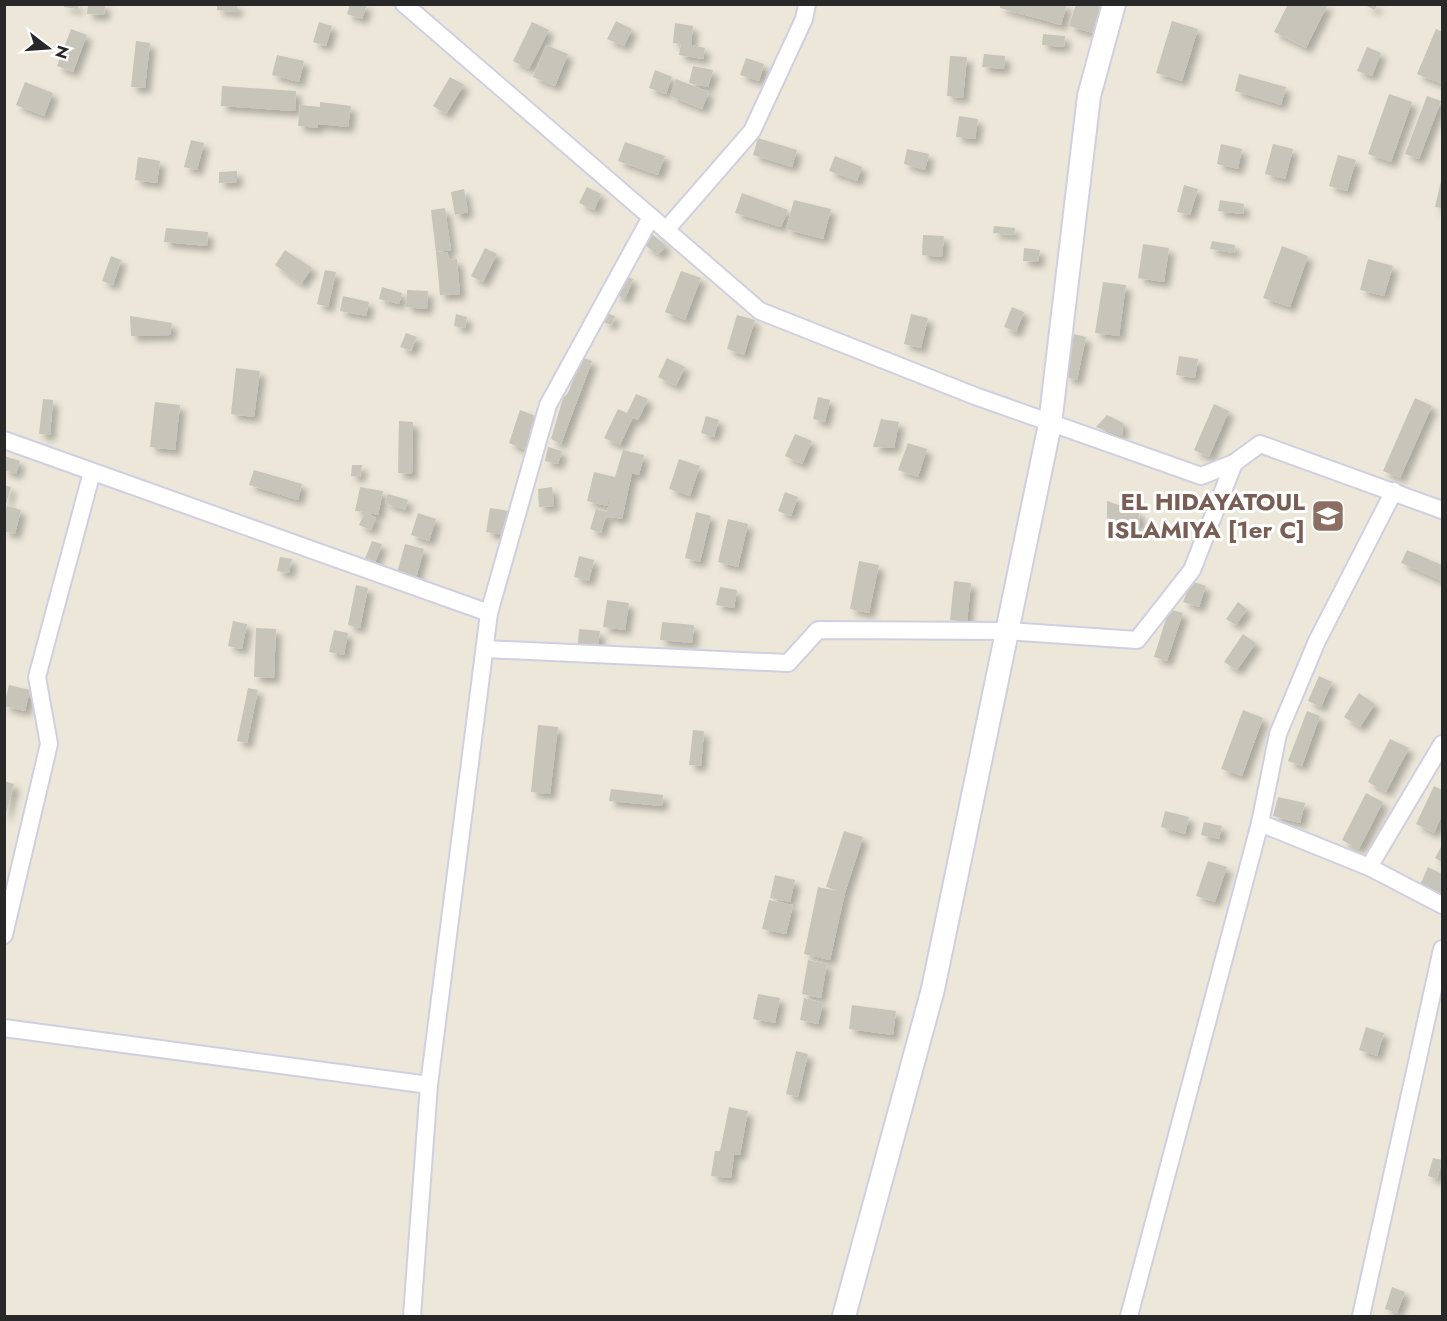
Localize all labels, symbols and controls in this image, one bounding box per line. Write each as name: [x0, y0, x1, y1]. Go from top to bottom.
north arrow: [18, 18, 78, 78]
text: N: [49, 43, 75, 62]
place label: EL HIDAYATOUL ISLAMIYA [1er C]: [1107, 484, 1305, 547]
school or university icon: EL HIDAYATOUL ISLAMIYA [1er C]: [1310, 498, 1346, 534]

